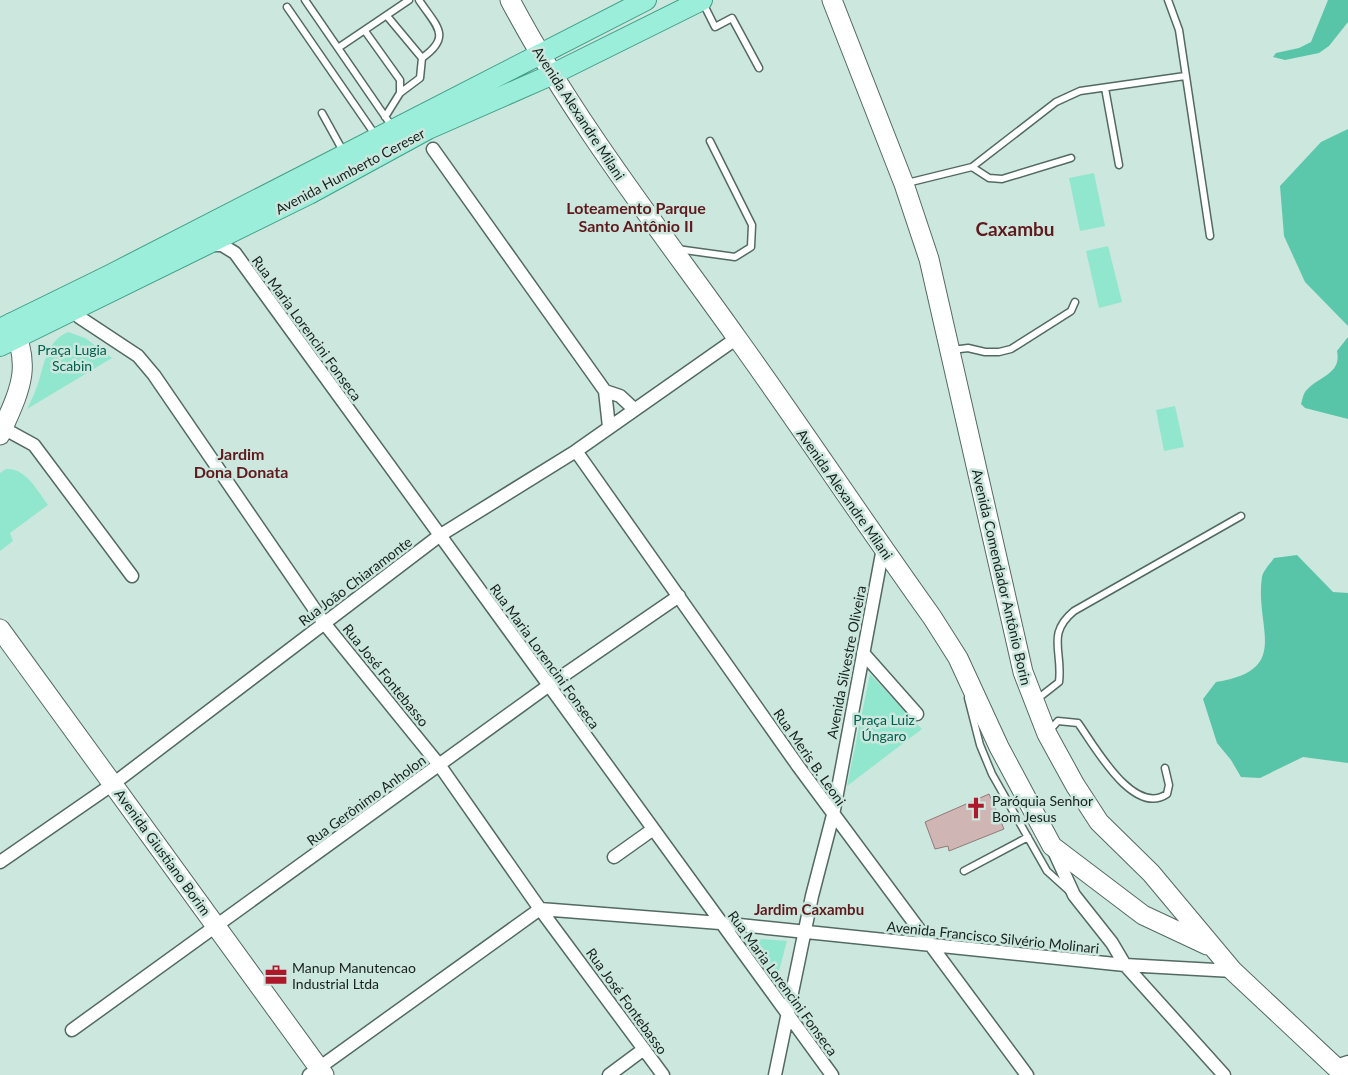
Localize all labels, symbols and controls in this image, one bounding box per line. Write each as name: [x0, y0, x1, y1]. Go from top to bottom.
street label: Avenida Alexandre Milani: [530, 43, 628, 183]
street label: Avenida Humberto Cereser: [272, 124, 428, 218]
district label: Loteamento Parque Santo Antônio II: [566, 198, 706, 235]
district label: Caxambu: [975, 217, 1055, 240]
street label: Rua Maria Lorencini Fonseca: [249, 252, 365, 404]
park label: Praça Lugia Scabin: [37, 341, 107, 374]
street label: Avenida Alexandre Milani: [793, 425, 897, 563]
district label: Jardim Dona Donata: [194, 444, 288, 481]
street label: Avenida Comendador Antônio Borin: [969, 467, 1035, 687]
street label: Rua João Chiaramonte: [295, 533, 415, 629]
street label: Rua Maria Lorencini Fonseca: [487, 580, 603, 732]
street label: Avenida Silvestre Oliveira: [823, 584, 869, 740]
street label: Rua José Fontebasso: [339, 620, 433, 730]
street label: Rua Meris B. Leoni: [770, 705, 850, 809]
park label: Praça Luiz Úngaro: [853, 711, 915, 744]
street label: Rua Gerônimo Anholon: [303, 751, 429, 849]
street label: Avenida Giustiano Borim: [111, 785, 215, 919]
place label: Paróquia Senhor Bom Jesus: [992, 792, 1093, 825]
church icon: Paróquia Senhor Bom Jesus: [963, 795, 989, 821]
district label: Jardim Caxambu: [754, 900, 864, 918]
street label: Rua Maria Lorencini Fonseca: [725, 907, 841, 1059]
street label: Avenida Francisco Silvério Molinari: [886, 917, 1100, 957]
street label: Rua José Fontebasso: [583, 945, 671, 1058]
place label: Manup Manutencao Industrial Ltda: [292, 959, 416, 992]
office icon: Manup Manutencao Industrial Ltda: [263, 962, 289, 988]

